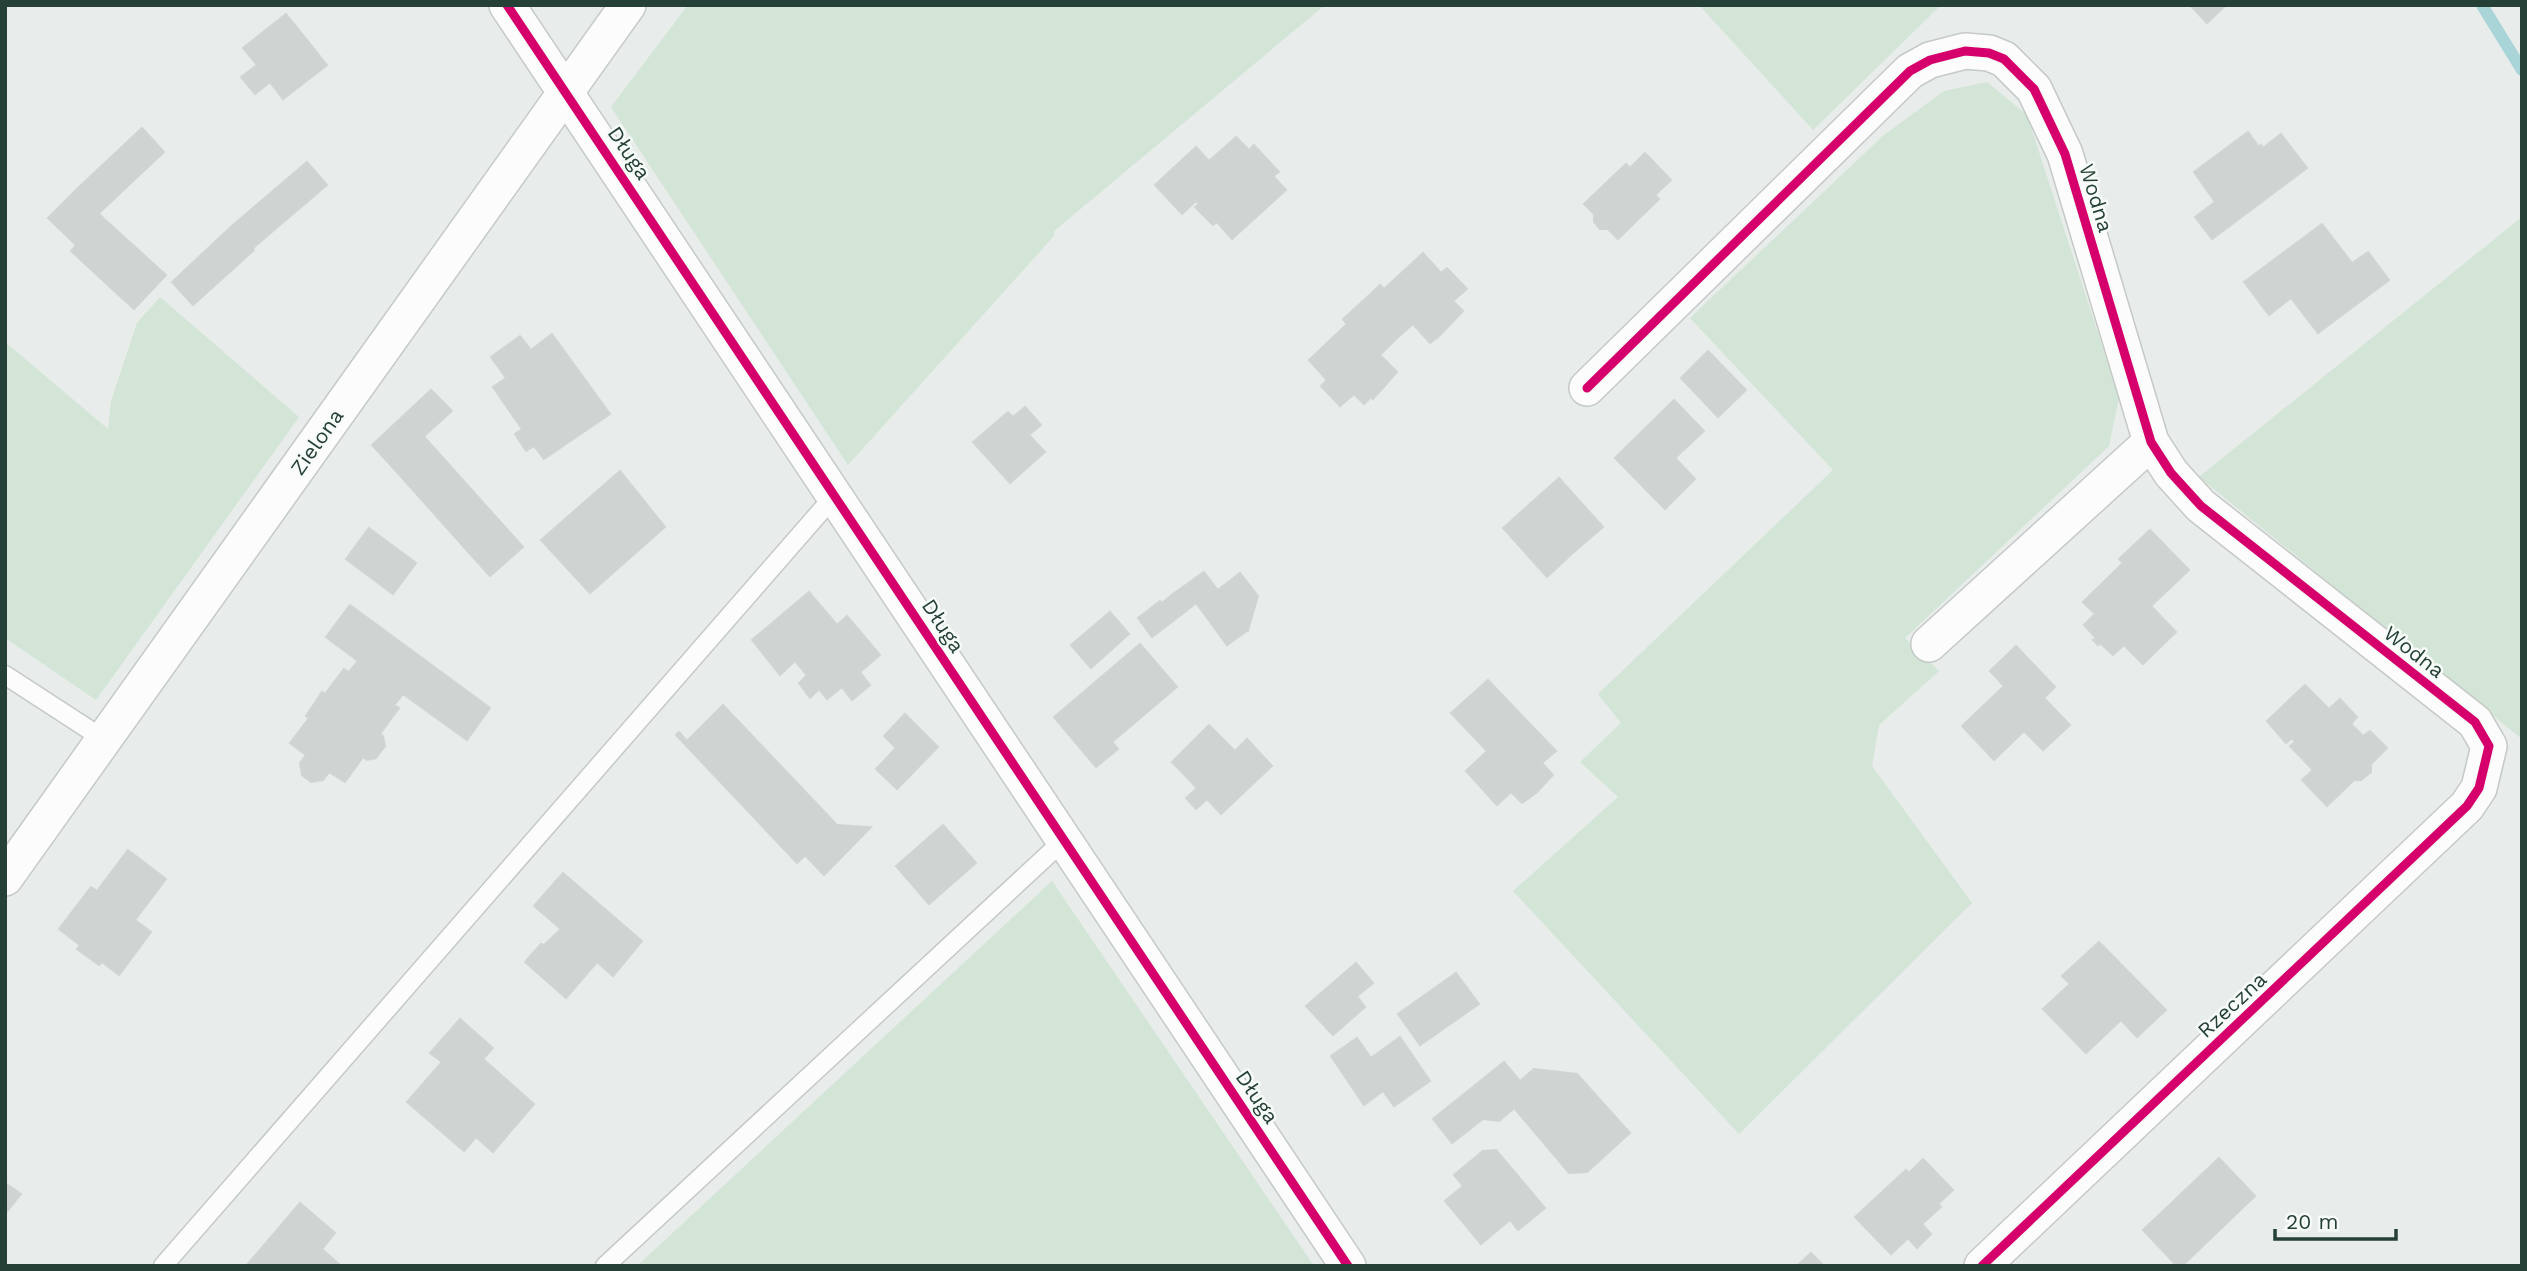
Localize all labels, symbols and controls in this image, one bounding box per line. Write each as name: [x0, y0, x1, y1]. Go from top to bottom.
street label: Długa: [603, 121, 656, 184]
street label: Wodna: [2074, 161, 2119, 235]
street label: Zielona: [285, 404, 348, 480]
street label: Długa: [917, 594, 970, 657]
street label: Wodna: [2379, 620, 2450, 683]
street label: Rzeczna: [2192, 966, 2271, 1043]
street label: Długa: [1231, 1065, 1284, 1128]
scale bar: [2275, 1198, 2396, 1242]
text: 20 m: [2286, 1209, 2338, 1234]

